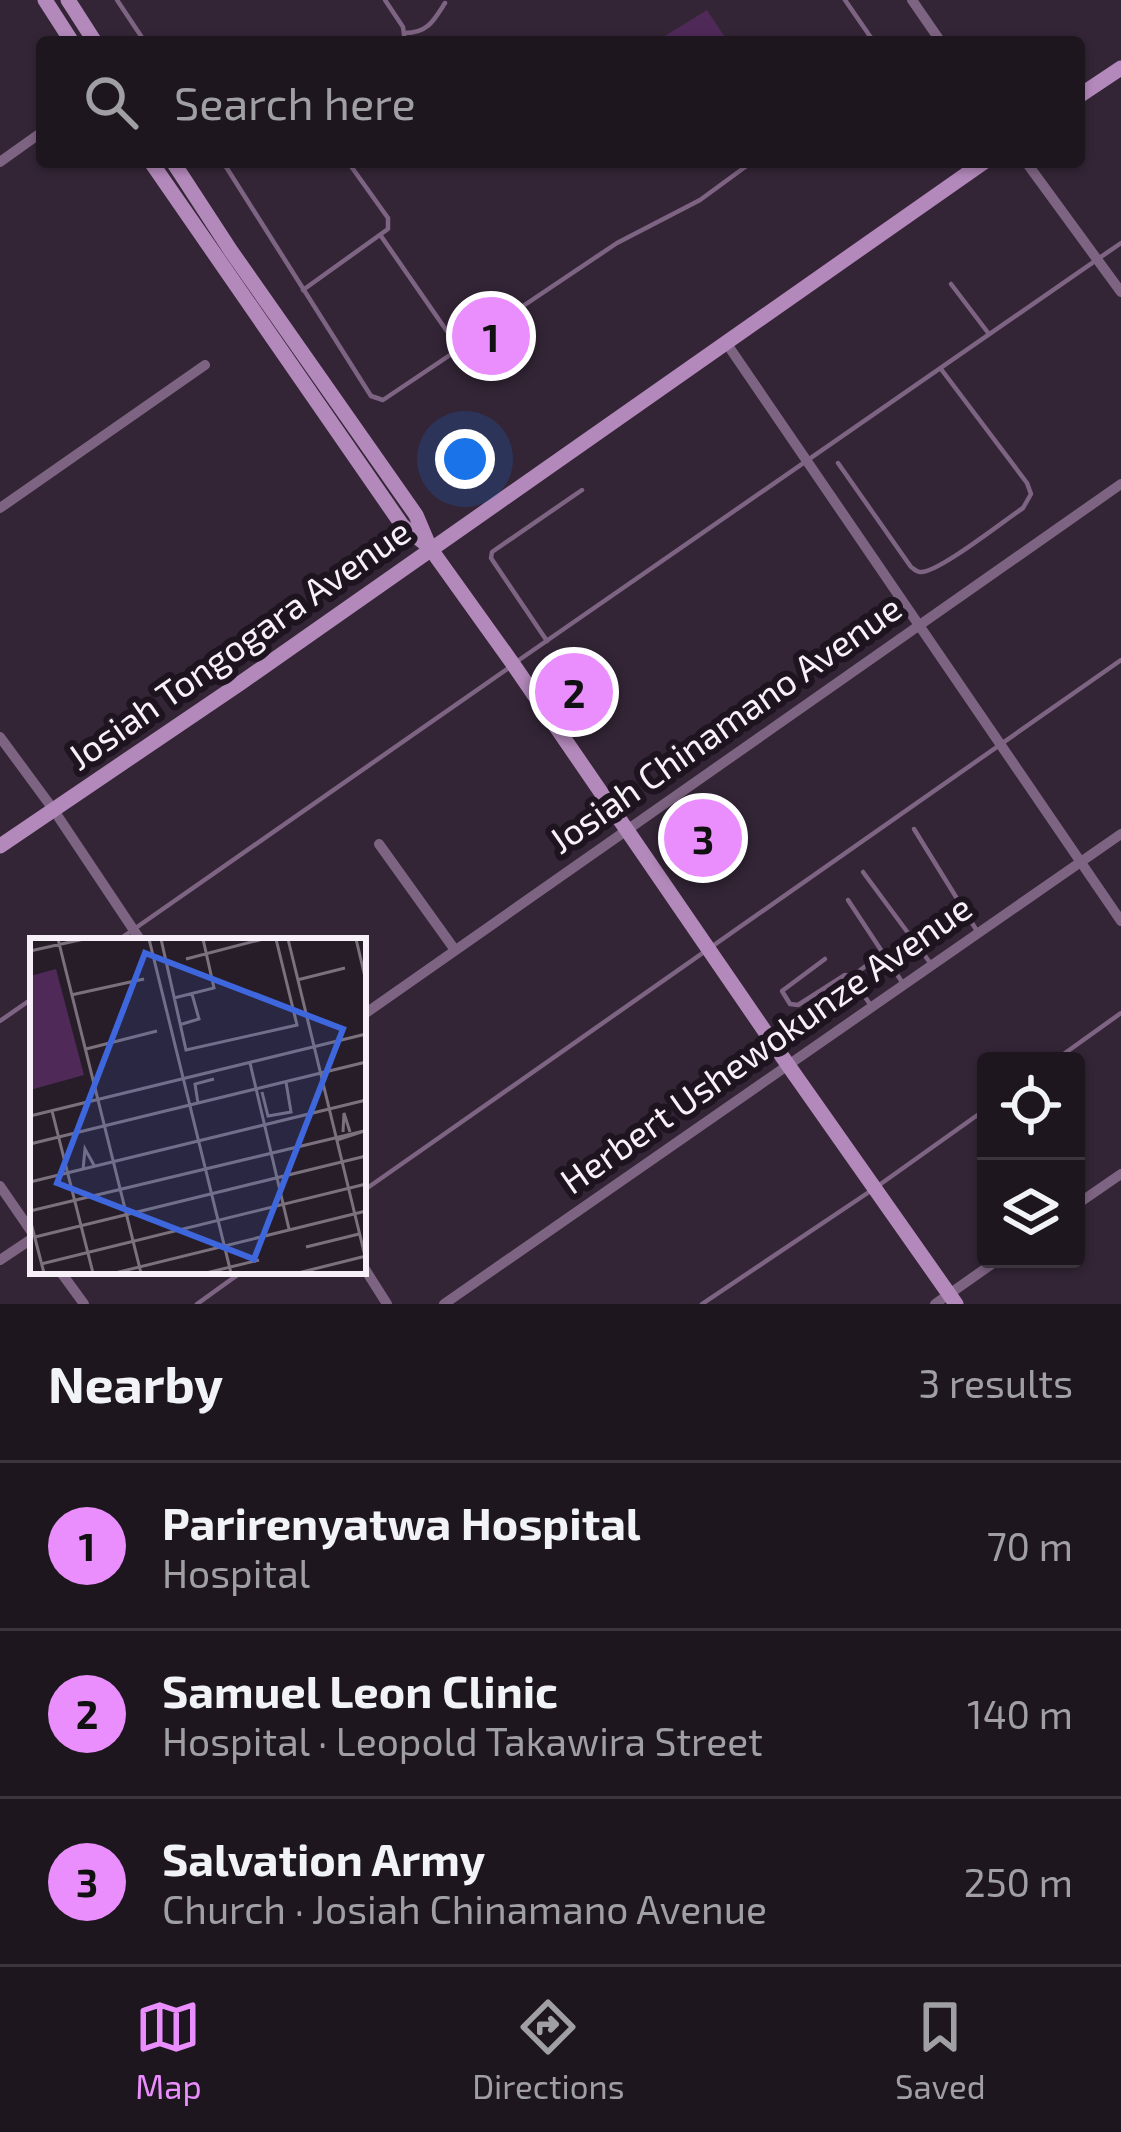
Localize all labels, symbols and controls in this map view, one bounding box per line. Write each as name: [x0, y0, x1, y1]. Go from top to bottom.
search box: [36, 36, 1085, 168]
icon: search: [78, 69, 144, 135]
text: Search here: [174, 75, 416, 129]
pin: 1: [452, 291, 530, 381]
your location: [435, 429, 495, 489]
street label: Josiah Tongogara Avenue: [59, 508, 418, 777]
street label: Josiah Chinamano Avenue: [540, 585, 909, 861]
pin: 2: [535, 647, 613, 737]
pin: 3: [664, 793, 742, 883]
street label: Herbert Ushewokunze Avenue: [551, 884, 979, 1201]
inset map: [30, 938, 366, 1274]
map controls: [977, 1052, 1085, 1268]
button: locate: [977, 1052, 1085, 1160]
button: layers: [977, 1160, 1085, 1268]
text: Nearby: [48, 1352, 223, 1413]
text: 3 results: [919, 1359, 1073, 1406]
text: Parirenyatwa Hospital: [162, 1495, 641, 1549]
text: 1: [79, 1522, 95, 1569]
text: 70 m: [987, 1522, 1073, 1569]
text: Hospital: [162, 1549, 310, 1596]
text: Samuel Leon Clinic: [162, 1663, 558, 1717]
text: 2: [76, 1690, 98, 1737]
text: 140 m: [967, 1690, 1073, 1737]
text: Hospital · Leopold Takawira Street: [162, 1717, 763, 1764]
text: Salvation Army: [162, 1831, 485, 1885]
text: 3: [76, 1858, 98, 1905]
text: 250 m: [964, 1858, 1073, 1905]
text: Church · Josiah Chinamano Avenue: [162, 1885, 767, 1932]
tab: Map: [135, 1994, 202, 2106]
tab: Directions: [472, 1994, 624, 2106]
tab: Saved: [895, 1994, 986, 2106]

